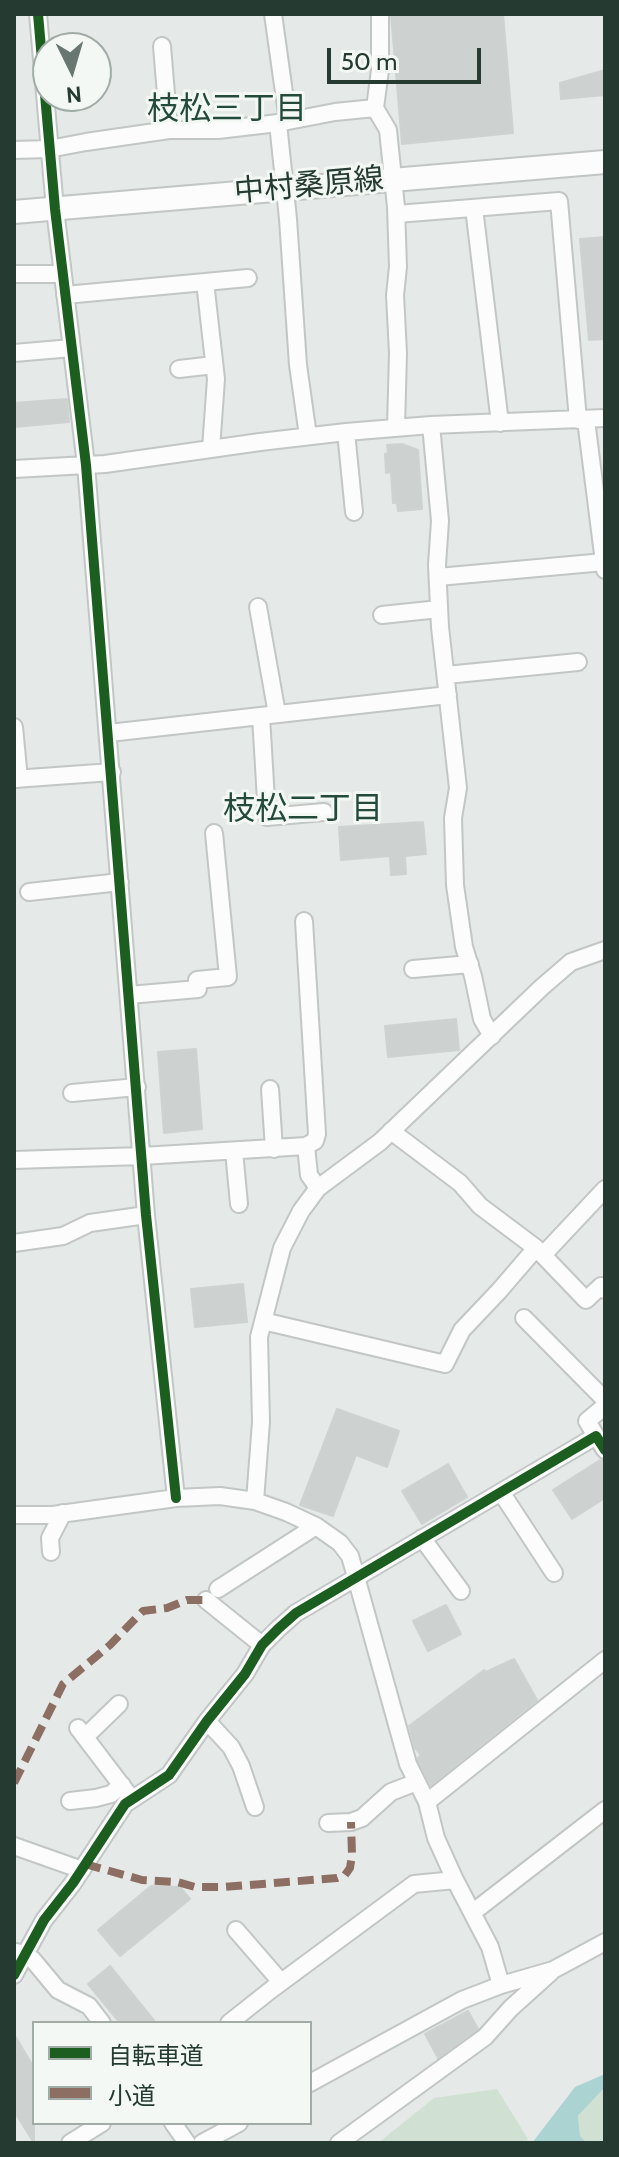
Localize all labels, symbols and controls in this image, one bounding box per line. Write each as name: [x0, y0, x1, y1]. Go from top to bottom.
north arrow: [32, 32, 112, 112]
scale bar: [331, 32, 485, 82]
text: 50 m: [341, 47, 397, 76]
text: N: [65, 80, 83, 109]
district label: 枝松三丁目: [147, 91, 307, 129]
street label: 中村桑原線: [233, 162, 385, 210]
district label: 枝松二丁目: [223, 791, 383, 829]
legend: [32, 2021, 312, 2125]
text: 自転車道: [108, 2041, 204, 2070]
text: 小道: [108, 2081, 156, 2110]

